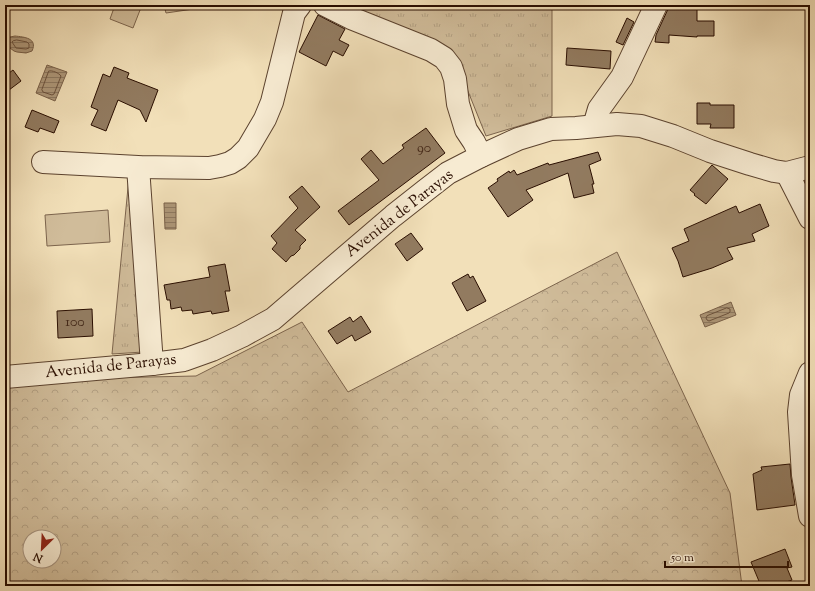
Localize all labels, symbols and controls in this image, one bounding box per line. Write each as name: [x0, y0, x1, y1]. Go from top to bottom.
house number: 90: [417, 139, 431, 159]
street label: Avenida de Parayas: [341, 164, 459, 264]
house number: 100: [65, 313, 85, 333]
street label: Avenida de Parayas: [44, 349, 178, 385]
north arrow: [22, 529, 62, 569]
scale bar: [665, 543, 788, 569]
text: N: [31, 548, 47, 567]
text: 50 m: [670, 549, 694, 567]

